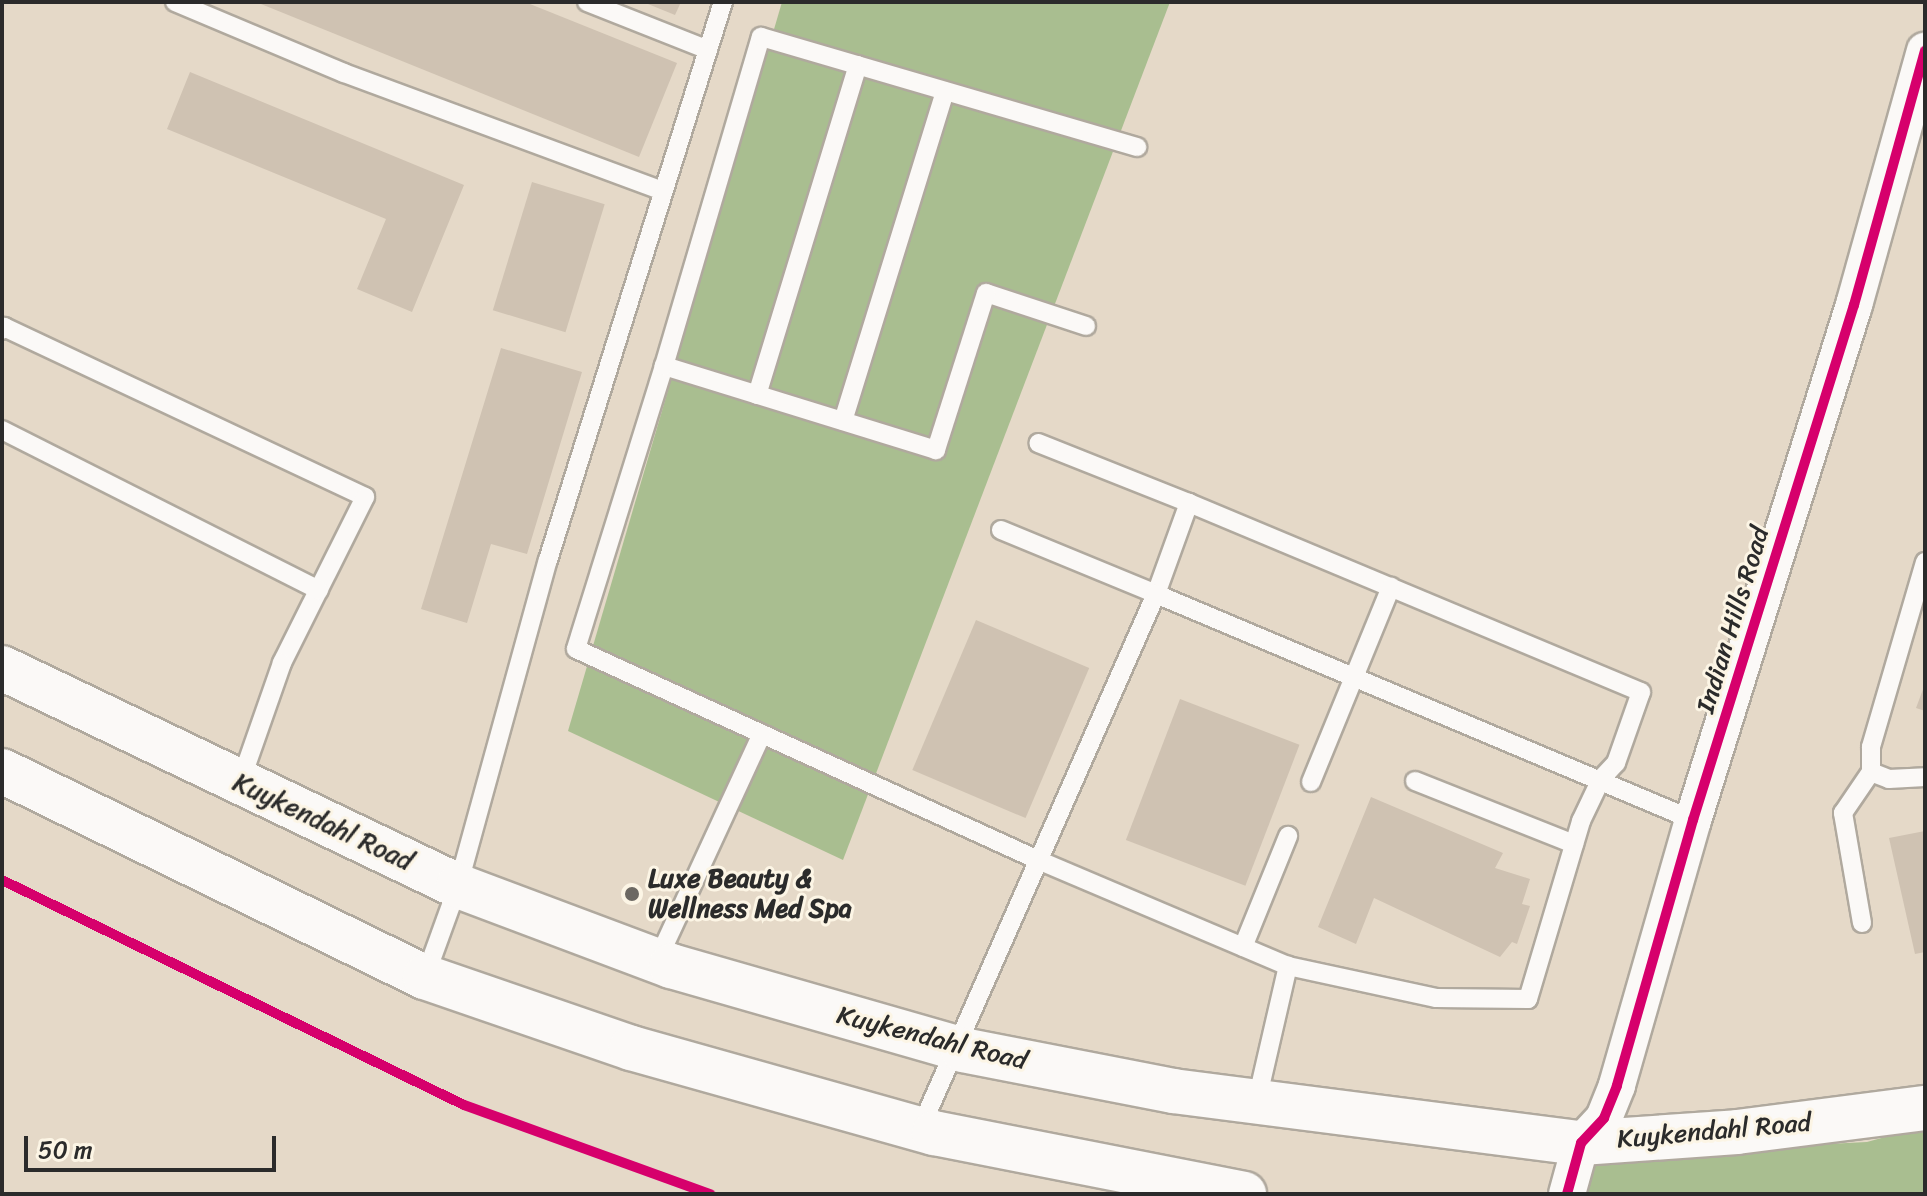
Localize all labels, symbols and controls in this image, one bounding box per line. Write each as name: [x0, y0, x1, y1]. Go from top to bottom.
street label: Indian Hills Road: [1690, 523, 1776, 717]
street label: Kuykendahl Road: [228, 767, 418, 877]
place label: Luxe Beauty & Wellness Med Spa: [648, 863, 853, 924]
marker: Luxe Beauty & Wellness Med Spa: [623, 885, 641, 903]
street label: Kuykendahl Road: [834, 999, 1030, 1077]
street label: Kuykendahl Road: [1616, 1107, 1812, 1155]
scale bar: [28, 1120, 280, 1170]
text: 50 m: [38, 1129, 93, 1171]

